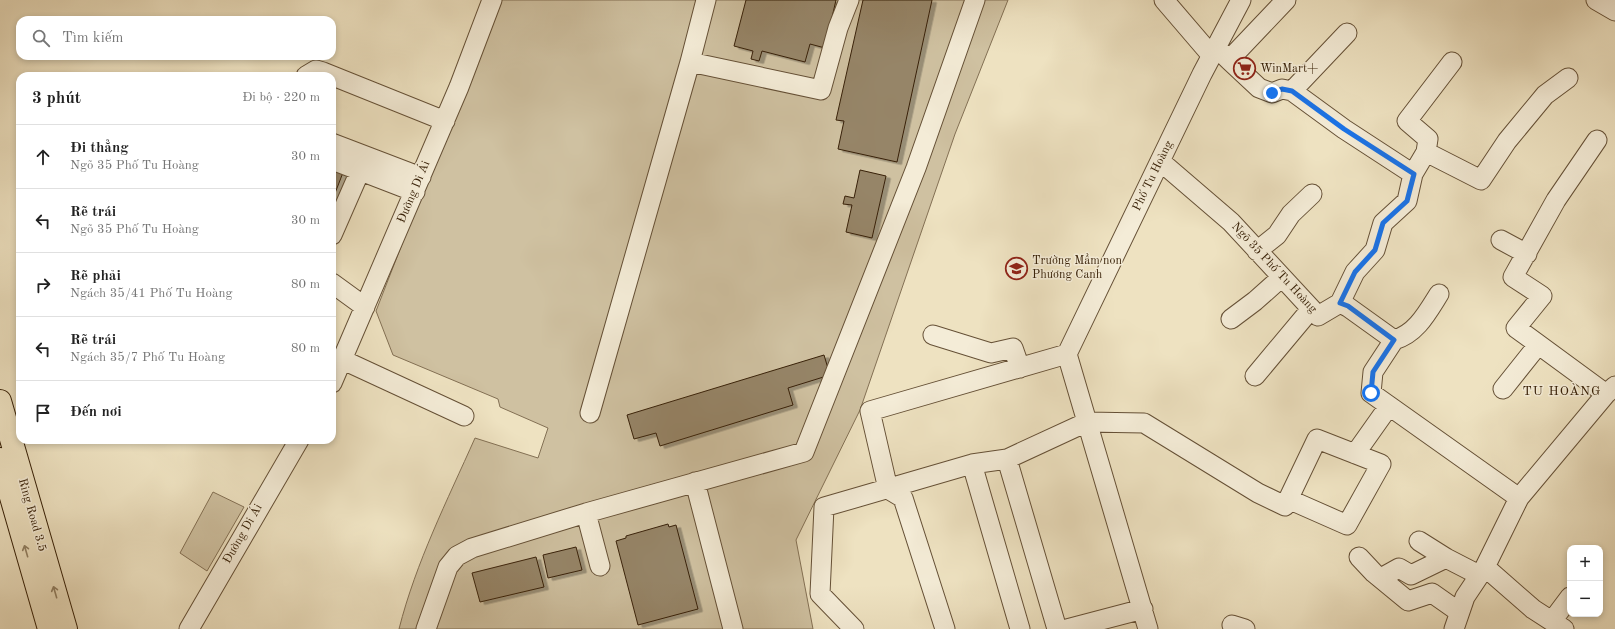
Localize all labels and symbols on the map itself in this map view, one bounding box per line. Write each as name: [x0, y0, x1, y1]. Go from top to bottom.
supermarket icon: WinMart+: [1232, 56, 1258, 82]
place label: WinMart+: [1260, 63, 1318, 75]
route end: [1263, 84, 1281, 102]
street label: Phố Tu Hoàng: [1130, 138, 1175, 213]
street label: Đường Di Ái: [393, 158, 432, 225]
street label: Ngõ 35 Phố Tu Hoàng: [1229, 220, 1320, 316]
place label: Trường Mầm non Phương Canh: [1032, 253, 1122, 281]
school or university icon: Trường Mầm non Phương Canh: [1003, 255, 1029, 281]
district label: TU HOÀNG: [1523, 383, 1601, 398]
route start: [1362, 384, 1380, 402]
street label: Ring Road 3.5: [16, 477, 49, 553]
street label: Đường Di Ái: [219, 501, 265, 566]
one-way arrow: [22, 545, 29, 558]
one-way arrow: [51, 585, 58, 598]

